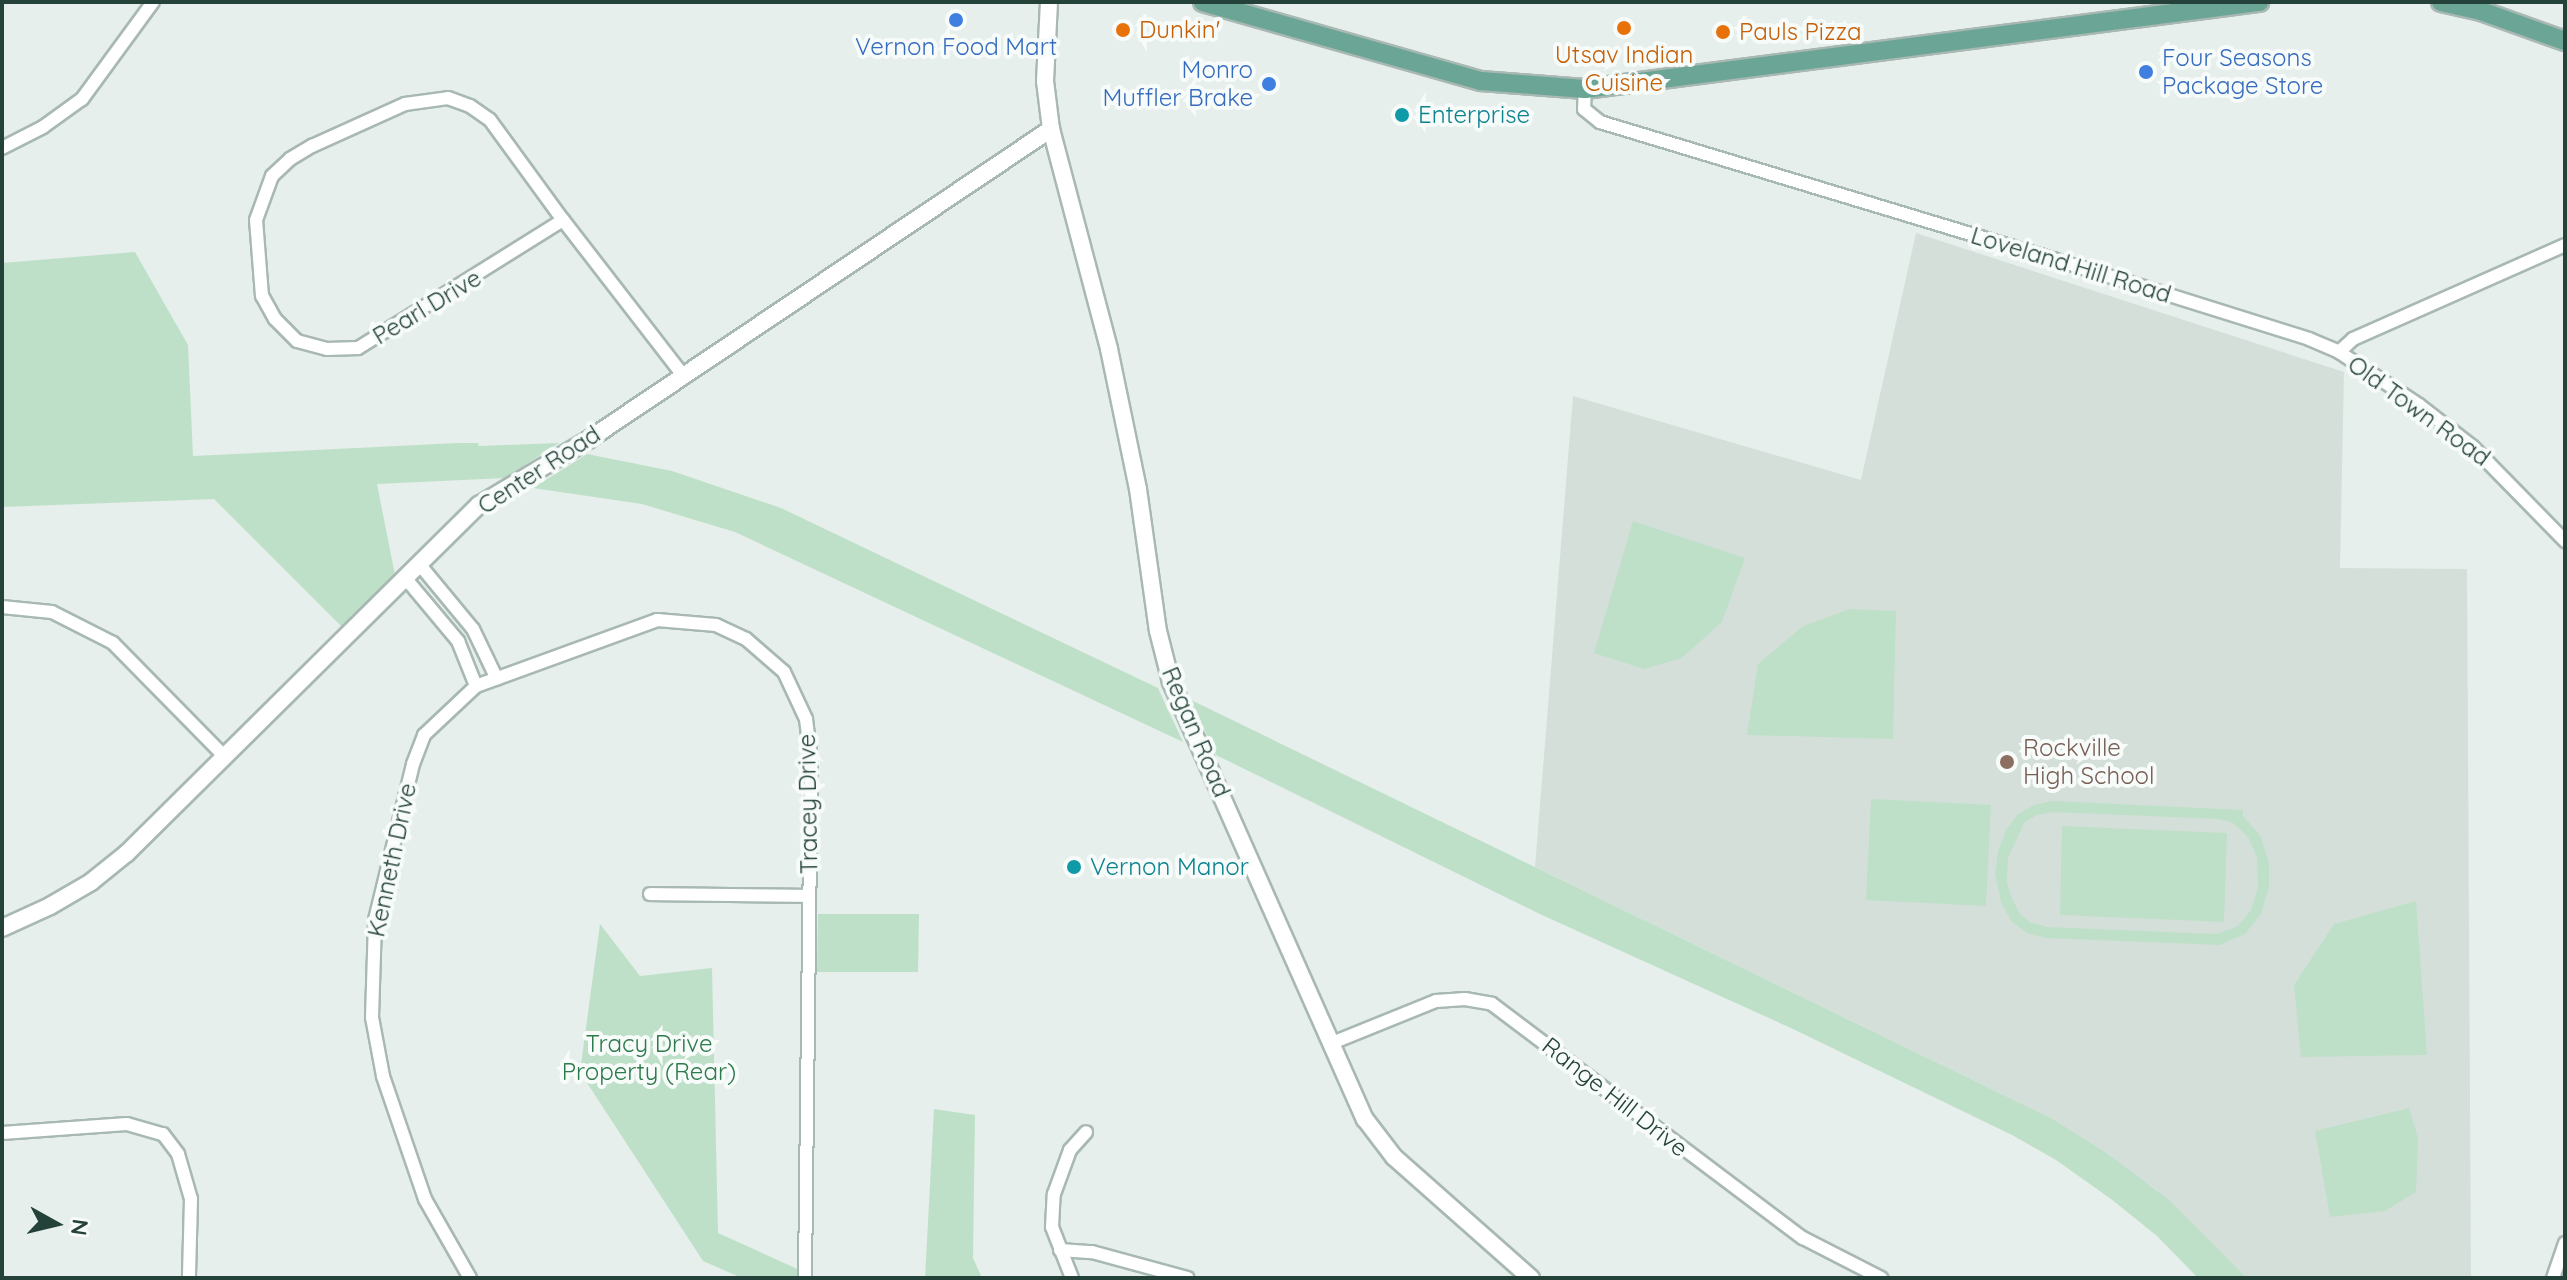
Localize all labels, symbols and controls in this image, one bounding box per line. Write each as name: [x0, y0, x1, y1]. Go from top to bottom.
marker: Vernon Food Mart: [947, 11, 965, 29]
place label: Dunkin': [1139, 16, 1220, 44]
place label: Pauls Pizza: [1739, 18, 1861, 46]
marker: Utsav Indian Cuisine: [1615, 19, 1633, 37]
marker: Dunkin': [1114, 21, 1132, 39]
marker: Pauls Pizza: [1714, 23, 1732, 41]
place label: Vernon Food Mart: [855, 33, 1057, 61]
place label: Utsav Indian Cuisine: [1555, 41, 1693, 97]
place label: Four Seasons Package Store: [2162, 44, 2323, 100]
place label: Monro Muffler Brake: [1102, 56, 1253, 112]
marker: Four Seasons Package Store: [2137, 63, 2155, 81]
marker: Monro Muffler Brake: [1260, 75, 1278, 93]
place label: Enterprise: [1418, 101, 1530, 129]
marker: Enterprise: [1393, 106, 1411, 124]
street label: Loveland Hill Road: [1967, 221, 2175, 309]
street label: Pearl Drive: [368, 263, 486, 351]
street label: Old Town Road: [2342, 350, 2496, 472]
street label: Center Road: [472, 420, 606, 520]
street label: Regan Road: [1156, 663, 1236, 801]
street label: Tracey Drive: [792, 734, 824, 874]
place label: Rockville High School: [2023, 734, 2155, 790]
marker: Rockville High School: [1998, 753, 2016, 771]
street label: Kenneth Drive: [362, 780, 422, 940]
place label: Vernon Manor: [1090, 853, 1249, 881]
marker: Vernon Manor: [1065, 858, 1083, 876]
park label: Tracy Drive Property (Rear): [562, 1030, 736, 1086]
street label: Range Hill Drive: [1536, 1031, 1694, 1163]
north arrow: [16, 1184, 96, 1264]
text: N: [65, 1217, 95, 1237]

